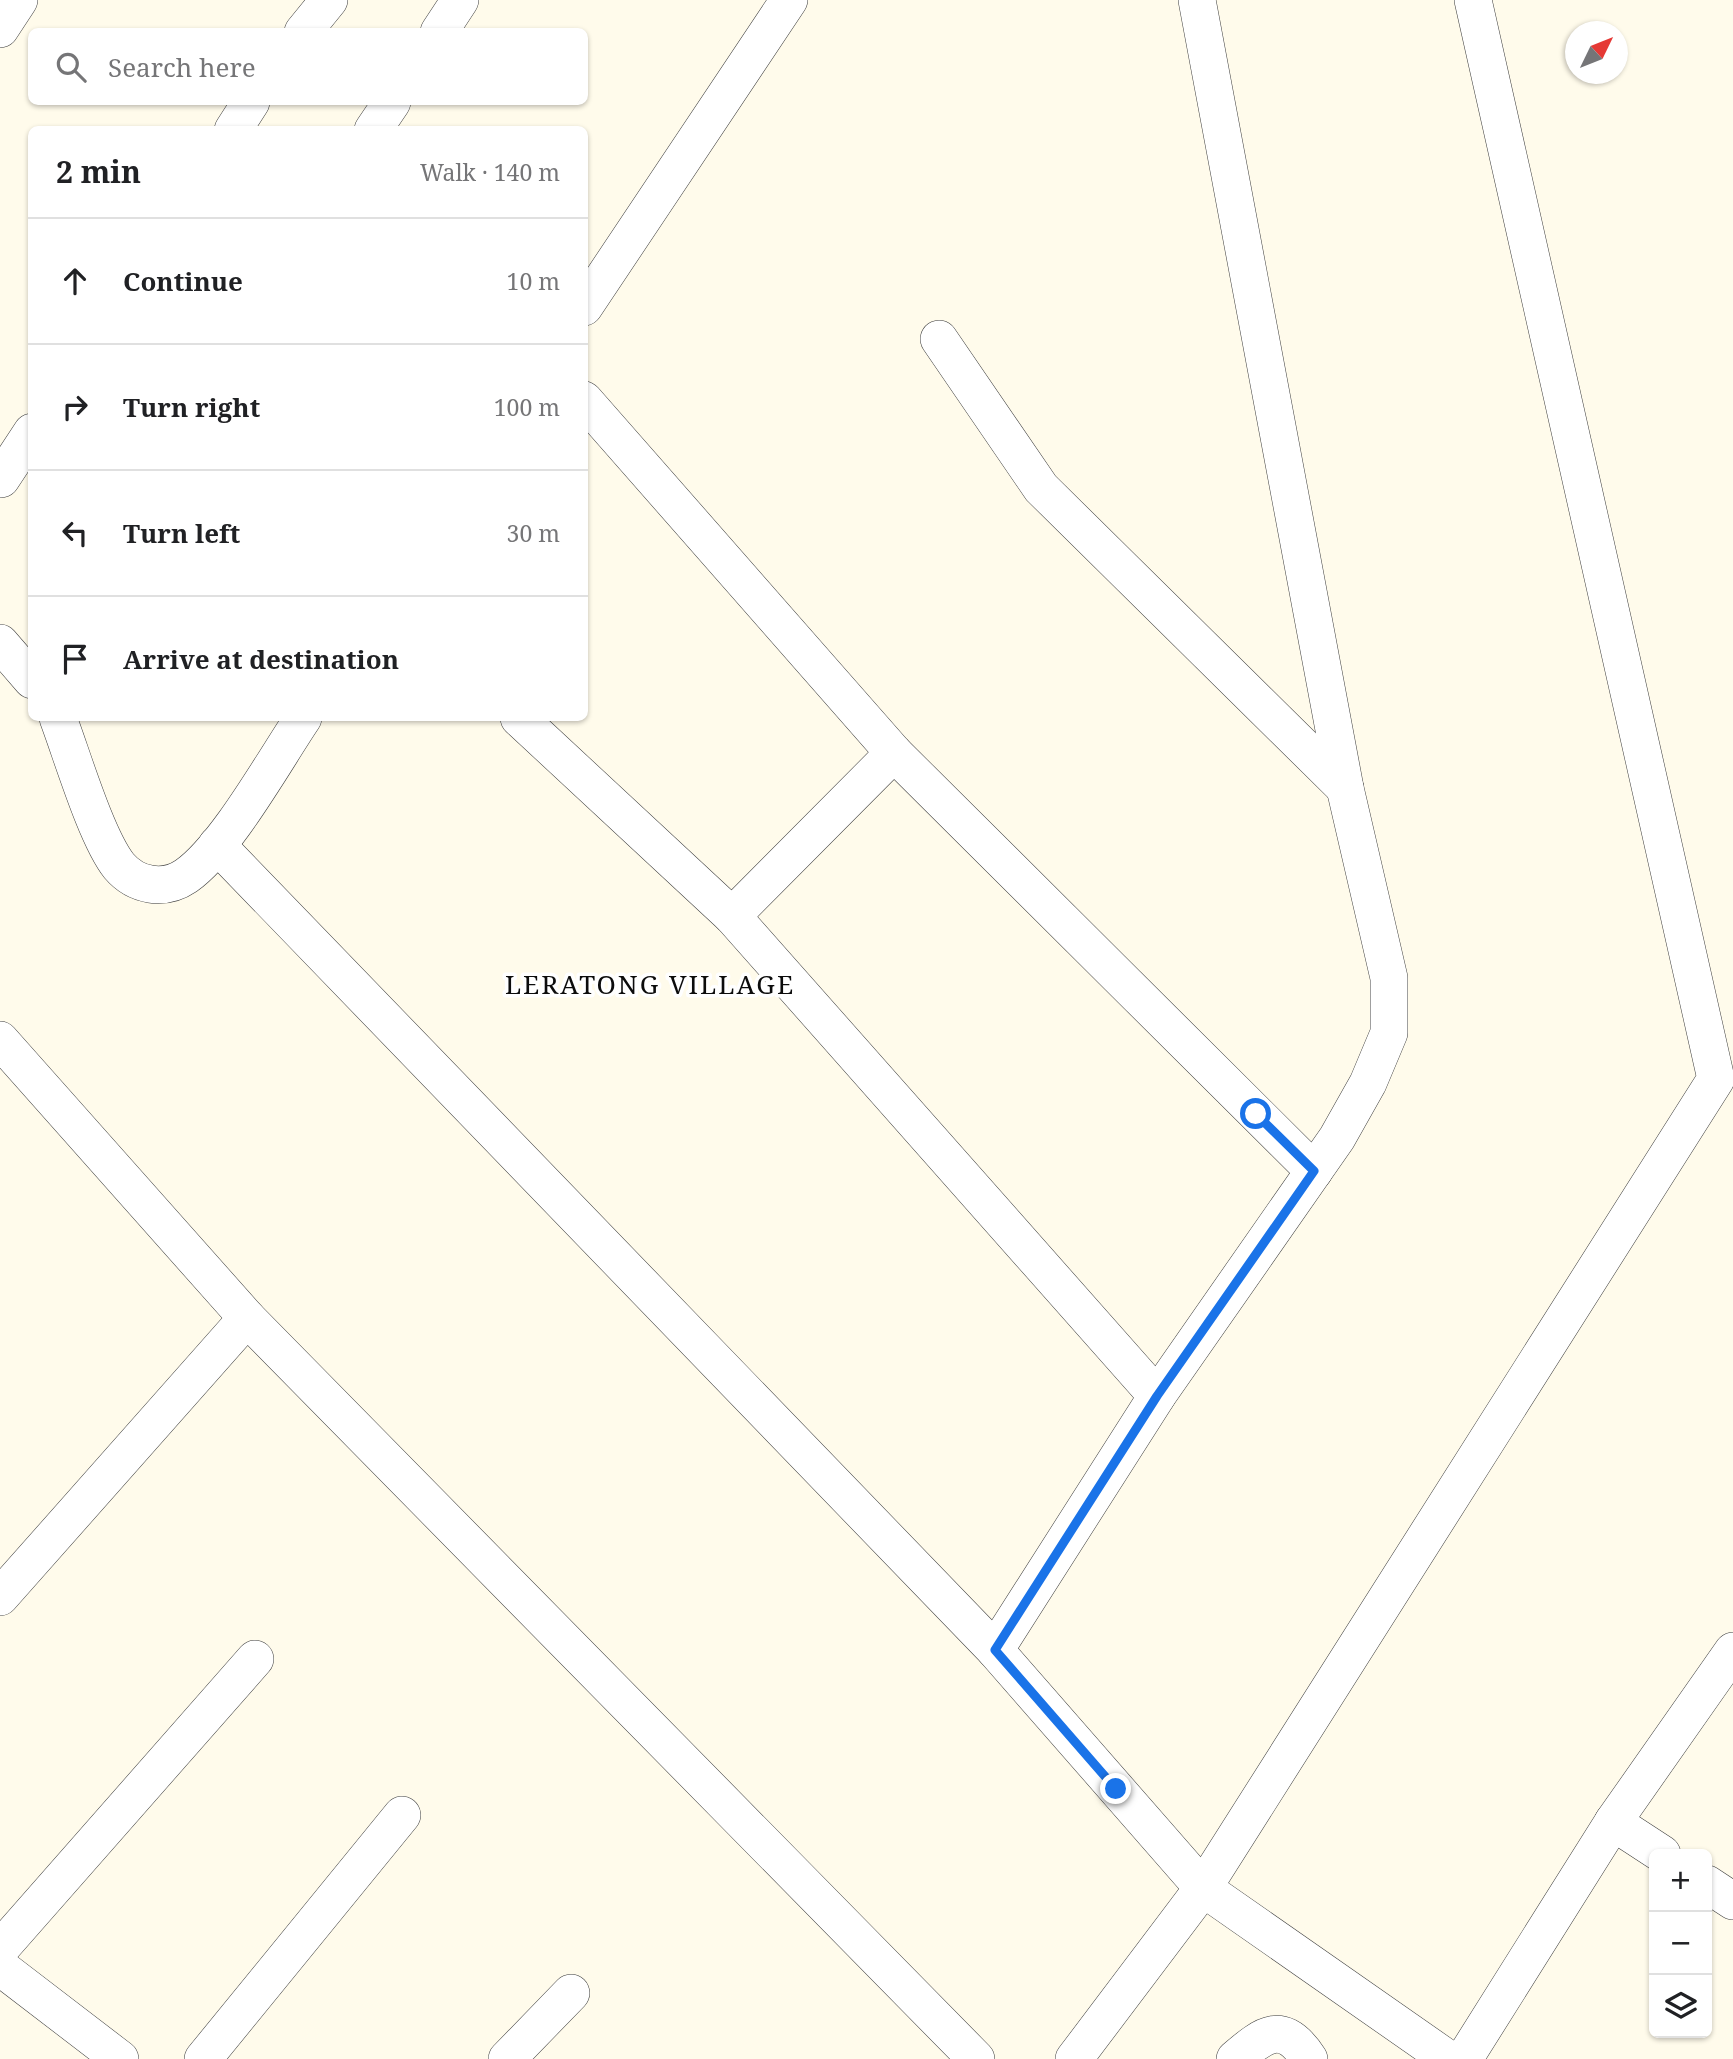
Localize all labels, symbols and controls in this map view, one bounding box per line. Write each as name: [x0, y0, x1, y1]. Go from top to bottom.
north arrow: [1565, 21, 1628, 84]
search box: [28, 28, 588, 105]
icon: search: [52, 48, 90, 86]
text: Search here: [108, 49, 256, 85]
text: 2 min: [56, 151, 141, 192]
text: Walk · 140 m: [420, 156, 560, 188]
icon: ahead: [56, 262, 94, 300]
text: Continue: [123, 263, 243, 299]
text: 10 m: [507, 265, 560, 297]
icon: right: [56, 388, 94, 426]
text: Turn right: [123, 389, 260, 425]
text: 100 m: [494, 391, 560, 423]
icon: left: [56, 514, 94, 552]
text: Turn left: [123, 515, 240, 551]
text: 30 m: [507, 517, 560, 549]
icon: arrive: [56, 640, 94, 678]
text: Arrive at destination: [123, 641, 399, 677]
district label: LERATONG VILLAGE: [505, 966, 795, 1002]
route start: [1240, 1098, 1271, 1129]
route end: [1100, 1773, 1131, 1804]
map controls: [1649, 1849, 1712, 2038]
button: +: [1649, 1849, 1712, 1912]
button: −: [1649, 1912, 1712, 1975]
button: layers: [1649, 1975, 1712, 2038]

